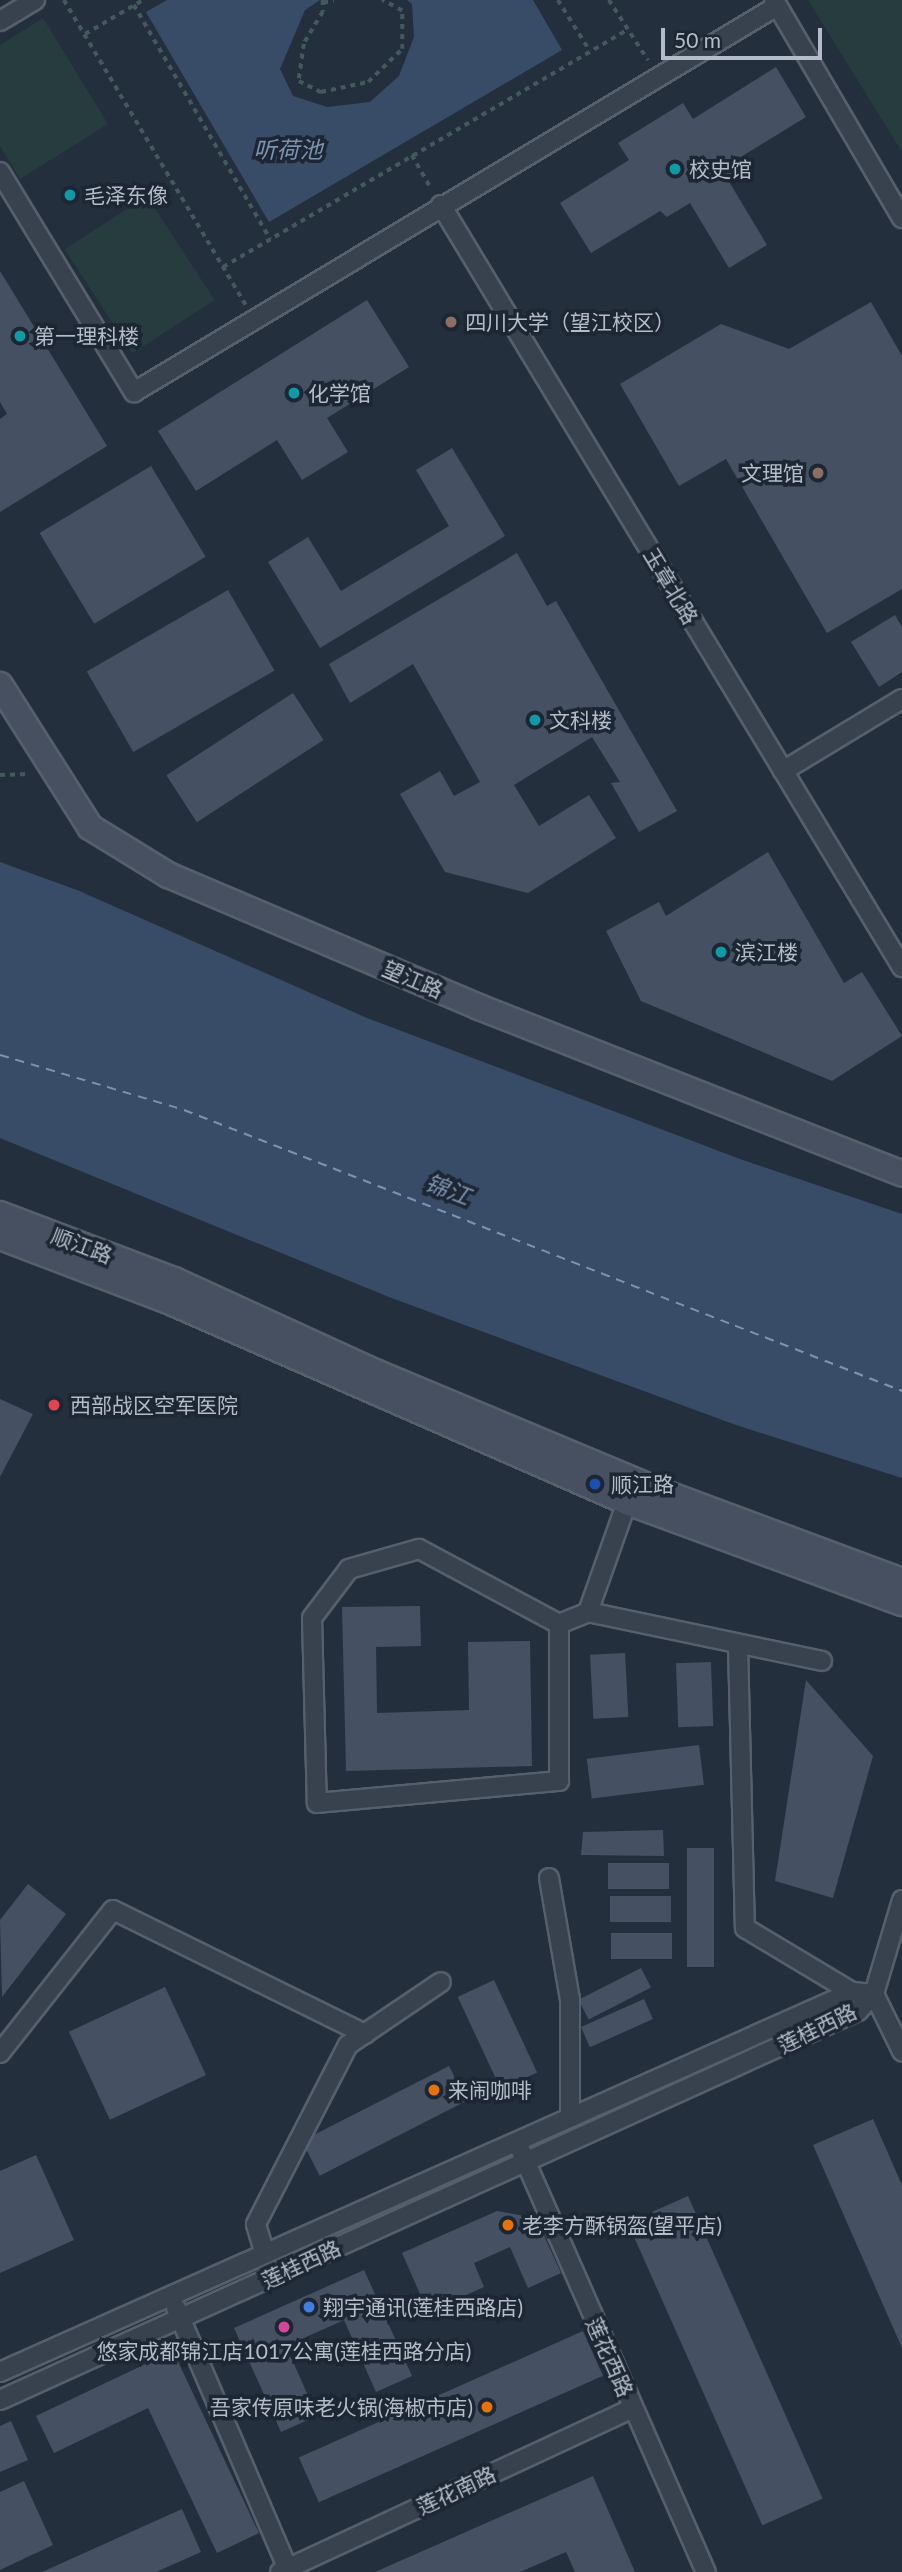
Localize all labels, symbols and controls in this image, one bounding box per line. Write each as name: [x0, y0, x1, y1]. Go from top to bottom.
scale bar: [664, 14, 825, 58]
text: 50 m: [674, 27, 721, 52]
water label: 听荷池: [254, 135, 322, 163]
place label: 校史馆: [689, 156, 752, 182]
marker: 校史馆: [667, 161, 683, 177]
place label: 毛泽东像: [84, 182, 168, 208]
marker: 毛泽东像: [62, 187, 78, 203]
place label: 四川大学（望江校区）: [465, 309, 675, 335]
marker: 四川大学（望江校区）: [443, 314, 459, 330]
place label: 第一理科楼: [34, 323, 139, 349]
marker: 第一理科楼: [12, 328, 28, 344]
place label: 化学馆: [308, 380, 371, 406]
marker: 化学馆: [286, 385, 302, 401]
place label: 文理馆: [741, 460, 804, 486]
marker: 文理馆: [810, 465, 826, 481]
street label: 玉章北路: [639, 544, 703, 628]
place label: 文科楼: [549, 707, 612, 733]
marker: 文科楼: [527, 712, 543, 728]
place label: 滨江楼: [735, 939, 798, 965]
marker: 滨江楼: [713, 944, 729, 960]
street label: 望江路: [379, 955, 447, 1003]
water label: 锦江: [422, 1168, 474, 1210]
street label: 顺江路: [48, 1222, 116, 1268]
place label: 西部战区空军医院: [70, 1392, 238, 1418]
marker: 西部战区空军医院: [44, 1395, 64, 1415]
place label: 顺江路: [611, 1471, 674, 1497]
marker: 顺江路: [585, 1474, 605, 1494]
street label: 莲桂西路: [774, 1998, 860, 2058]
place label: 来闹咖啡: [448, 2077, 532, 2103]
marker: 来闹咖啡: [426, 2082, 442, 2098]
place label: 老李方酥锅盔(望平店): [522, 2212, 722, 2238]
marker: 老李方酥锅盔(望平店): [500, 2217, 516, 2233]
street label: 莲桂西路: [258, 2235, 344, 2293]
place label: 翔宇通讯(莲桂西路店): [323, 2294, 523, 2320]
marker: 翔宇通讯(莲桂西路店): [301, 2299, 317, 2315]
street label: 莲花西路: [581, 2314, 639, 2400]
marker: 悠家成都锦江店1017公寓(莲桂西路分店): [276, 2319, 292, 2335]
place label: 悠家成都锦江店1017公寓(莲桂西路分店): [97, 2338, 471, 2364]
place label: 吾家传原味老火锅(海椒市店): [210, 2394, 473, 2420]
marker: 吾家传原味老火锅(海椒市店): [479, 2399, 495, 2415]
street label: 莲花南路: [413, 2461, 499, 2519]

